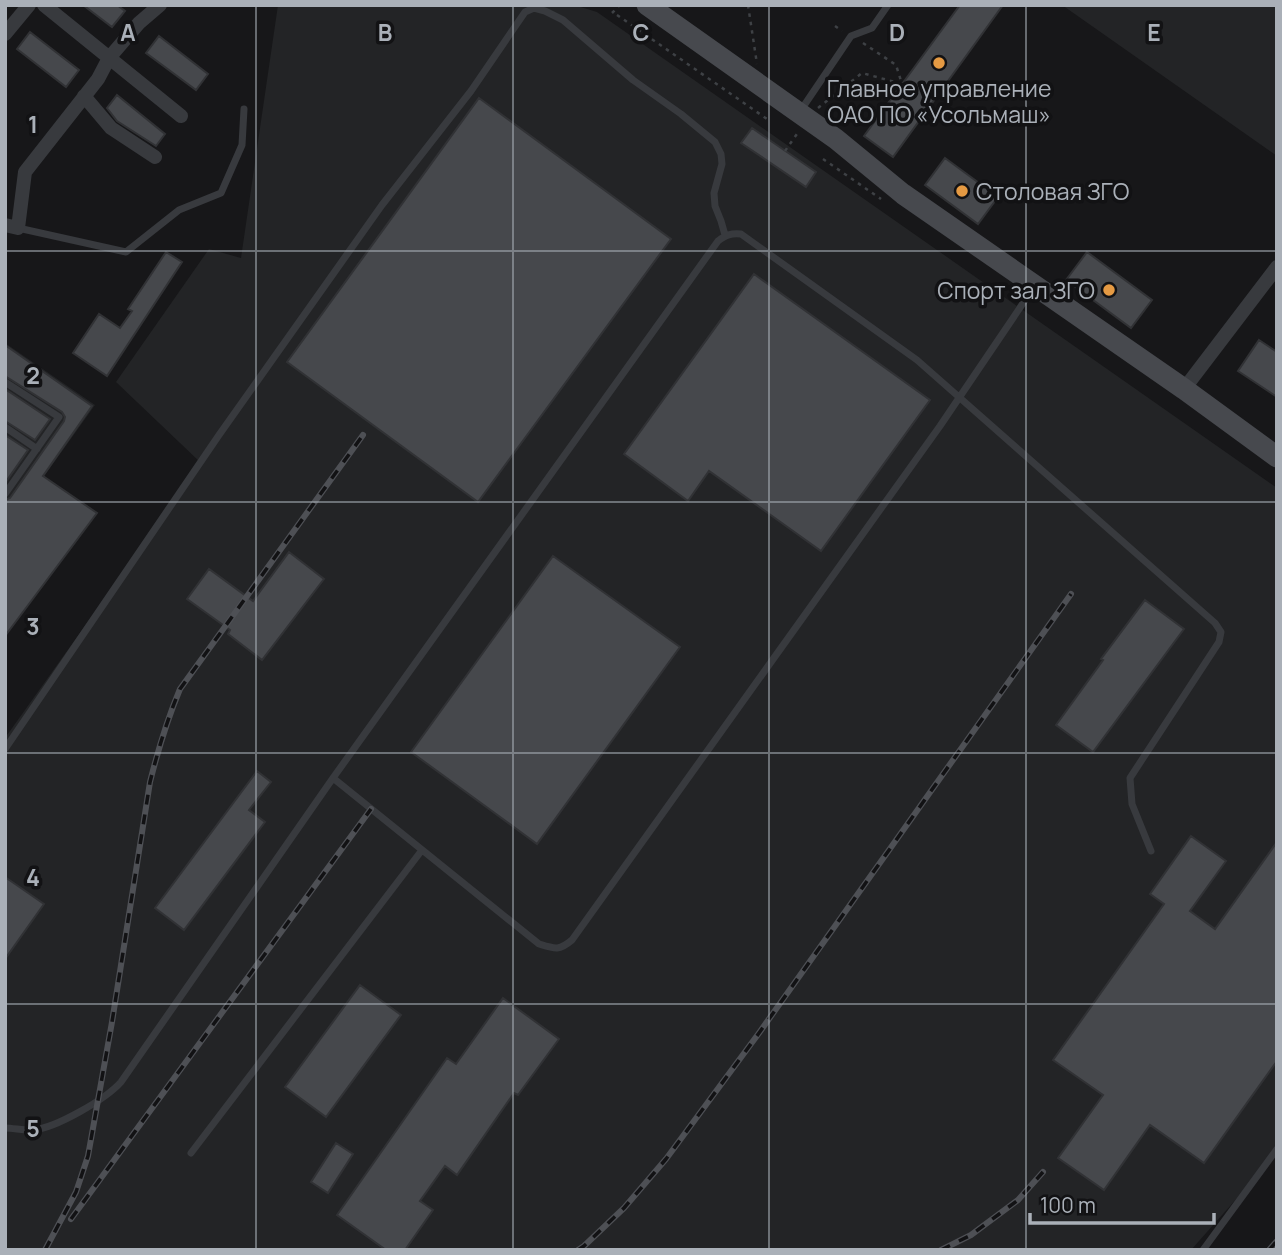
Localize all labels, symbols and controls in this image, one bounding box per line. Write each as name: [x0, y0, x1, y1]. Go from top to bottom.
text: A: [120, 16, 136, 48]
text: B: [378, 16, 392, 48]
text: C: [633, 16, 650, 48]
text: D: [889, 16, 905, 48]
text: E: [1147, 16, 1161, 48]
marker: Главное управление ОАО ПО «Усольмаш»: [931, 55, 947, 71]
place label: Главное управление ОАО ПО «Усольмаш»: [827, 72, 1051, 130]
text: 1: [28, 108, 38, 140]
place label: Столовая ЗГО: [976, 175, 1129, 207]
marker: Столовая ЗГО: [954, 183, 970, 199]
place label: Спорт зал ЗГО: [937, 274, 1095, 306]
marker: Спорт зал ЗГО: [1101, 282, 1117, 298]
text: 2: [26, 359, 40, 391]
text: 3: [26, 610, 40, 642]
text: 4: [26, 861, 40, 893]
text: 5: [26, 1112, 40, 1144]
scale bar: [1030, 1182, 1214, 1226]
text: 100 m: [1040, 1191, 1096, 1219]

